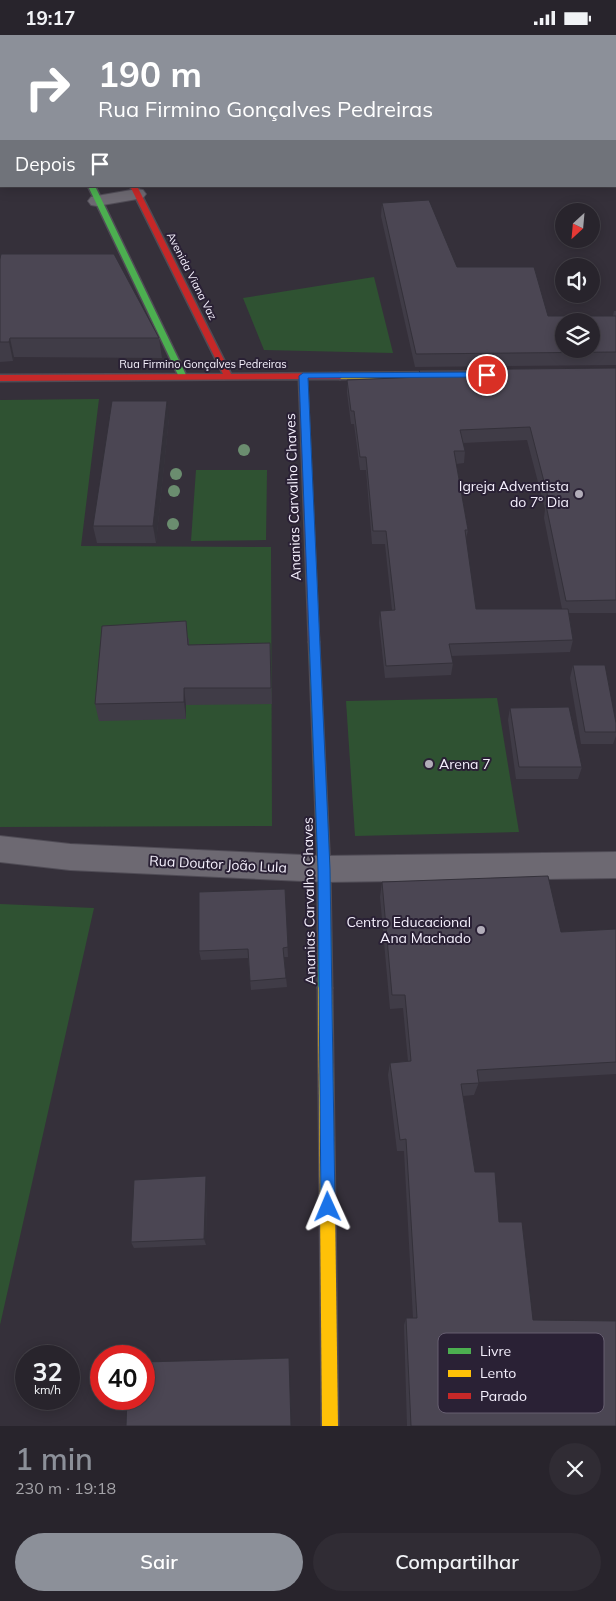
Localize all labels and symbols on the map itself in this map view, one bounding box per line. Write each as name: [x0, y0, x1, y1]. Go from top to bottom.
north arrow: [555, 203, 600, 247]
street label: Avenida Viana Vaz: [164, 230, 220, 323]
pin: [466, 354, 508, 396]
street label: Rua Firmino Gonçalves Pedreiras: [119, 357, 287, 371]
street label: Ananias Carvalho Chaves: [281, 413, 305, 581]
place label: Igreja Adventista do 7º Dia: [459, 477, 569, 511]
marker: Igreja Adventista do 7º Dia: [573, 488, 585, 500]
place label: Arena 7: [439, 755, 491, 773]
marker: Arena 7: [423, 758, 435, 770]
street label: Ananias Carvalho Chaves: [299, 817, 319, 985]
street label: Rua Doutor João Lula: [149, 851, 287, 877]
place label: Centro Educacional Ana Machado: [346, 913, 471, 947]
marker: Centro Educacional Ana Machado: [475, 924, 487, 936]
position arrow: [301, 1180, 353, 1232]
legend: [438, 1333, 604, 1413]
text: Livre: [480, 1342, 511, 1360]
speed limit sign: 40: [90, 1345, 155, 1410]
text: Lento: [480, 1364, 516, 1382]
text: Parado: [480, 1387, 527, 1405]

